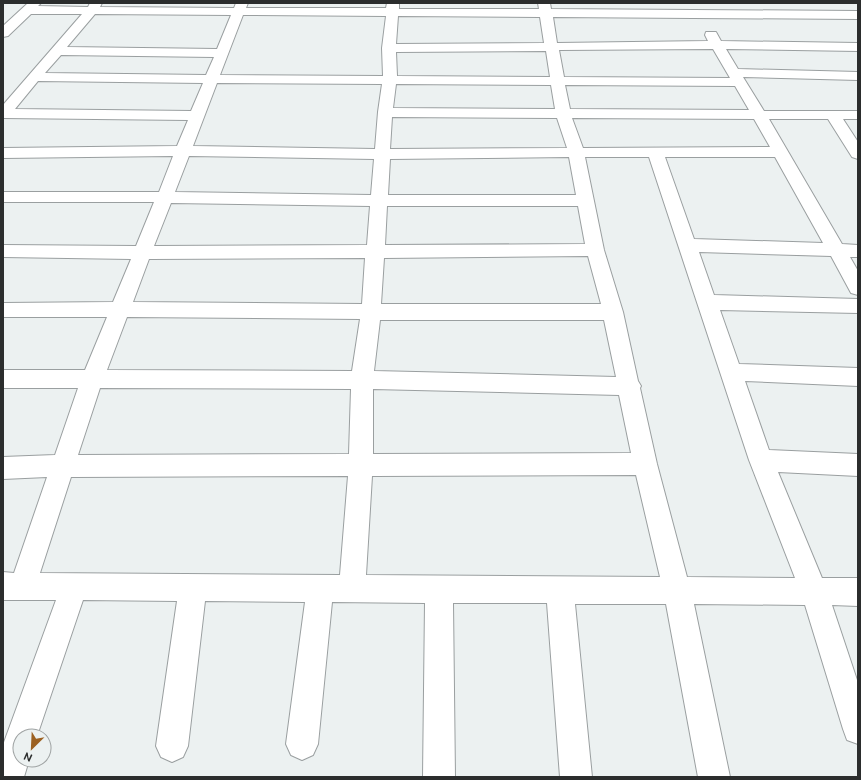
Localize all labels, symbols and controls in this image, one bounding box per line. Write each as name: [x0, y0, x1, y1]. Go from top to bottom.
north arrow: [12, 728, 52, 768]
text: N: [22, 750, 34, 764]

